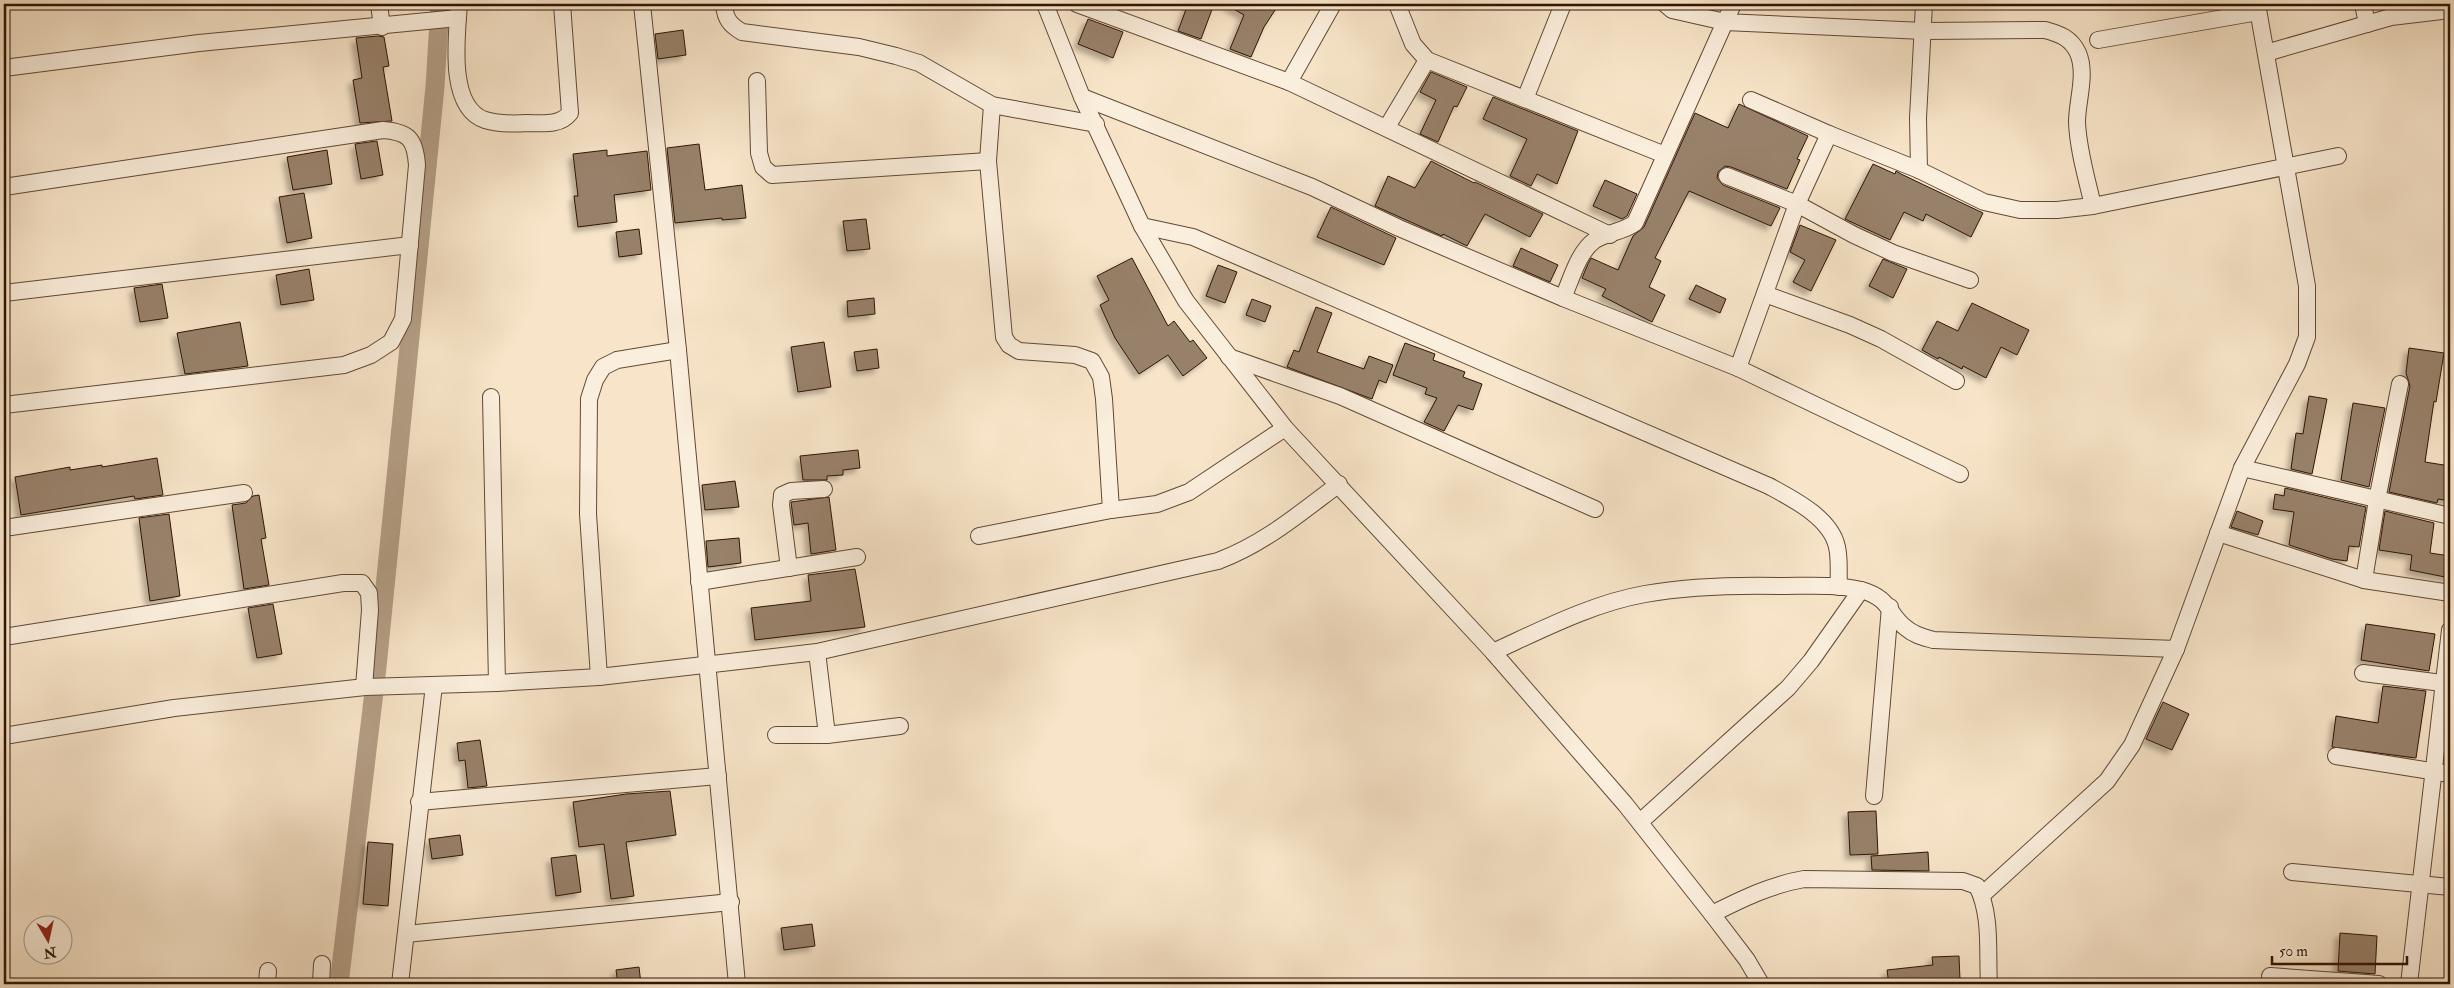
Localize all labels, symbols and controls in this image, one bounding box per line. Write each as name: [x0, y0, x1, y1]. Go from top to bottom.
north arrow: [22, 916, 72, 966]
scale bar: [2272, 933, 2406, 965]
text: 50 m: [2279, 942, 2308, 961]
text: N: [42, 943, 58, 962]

